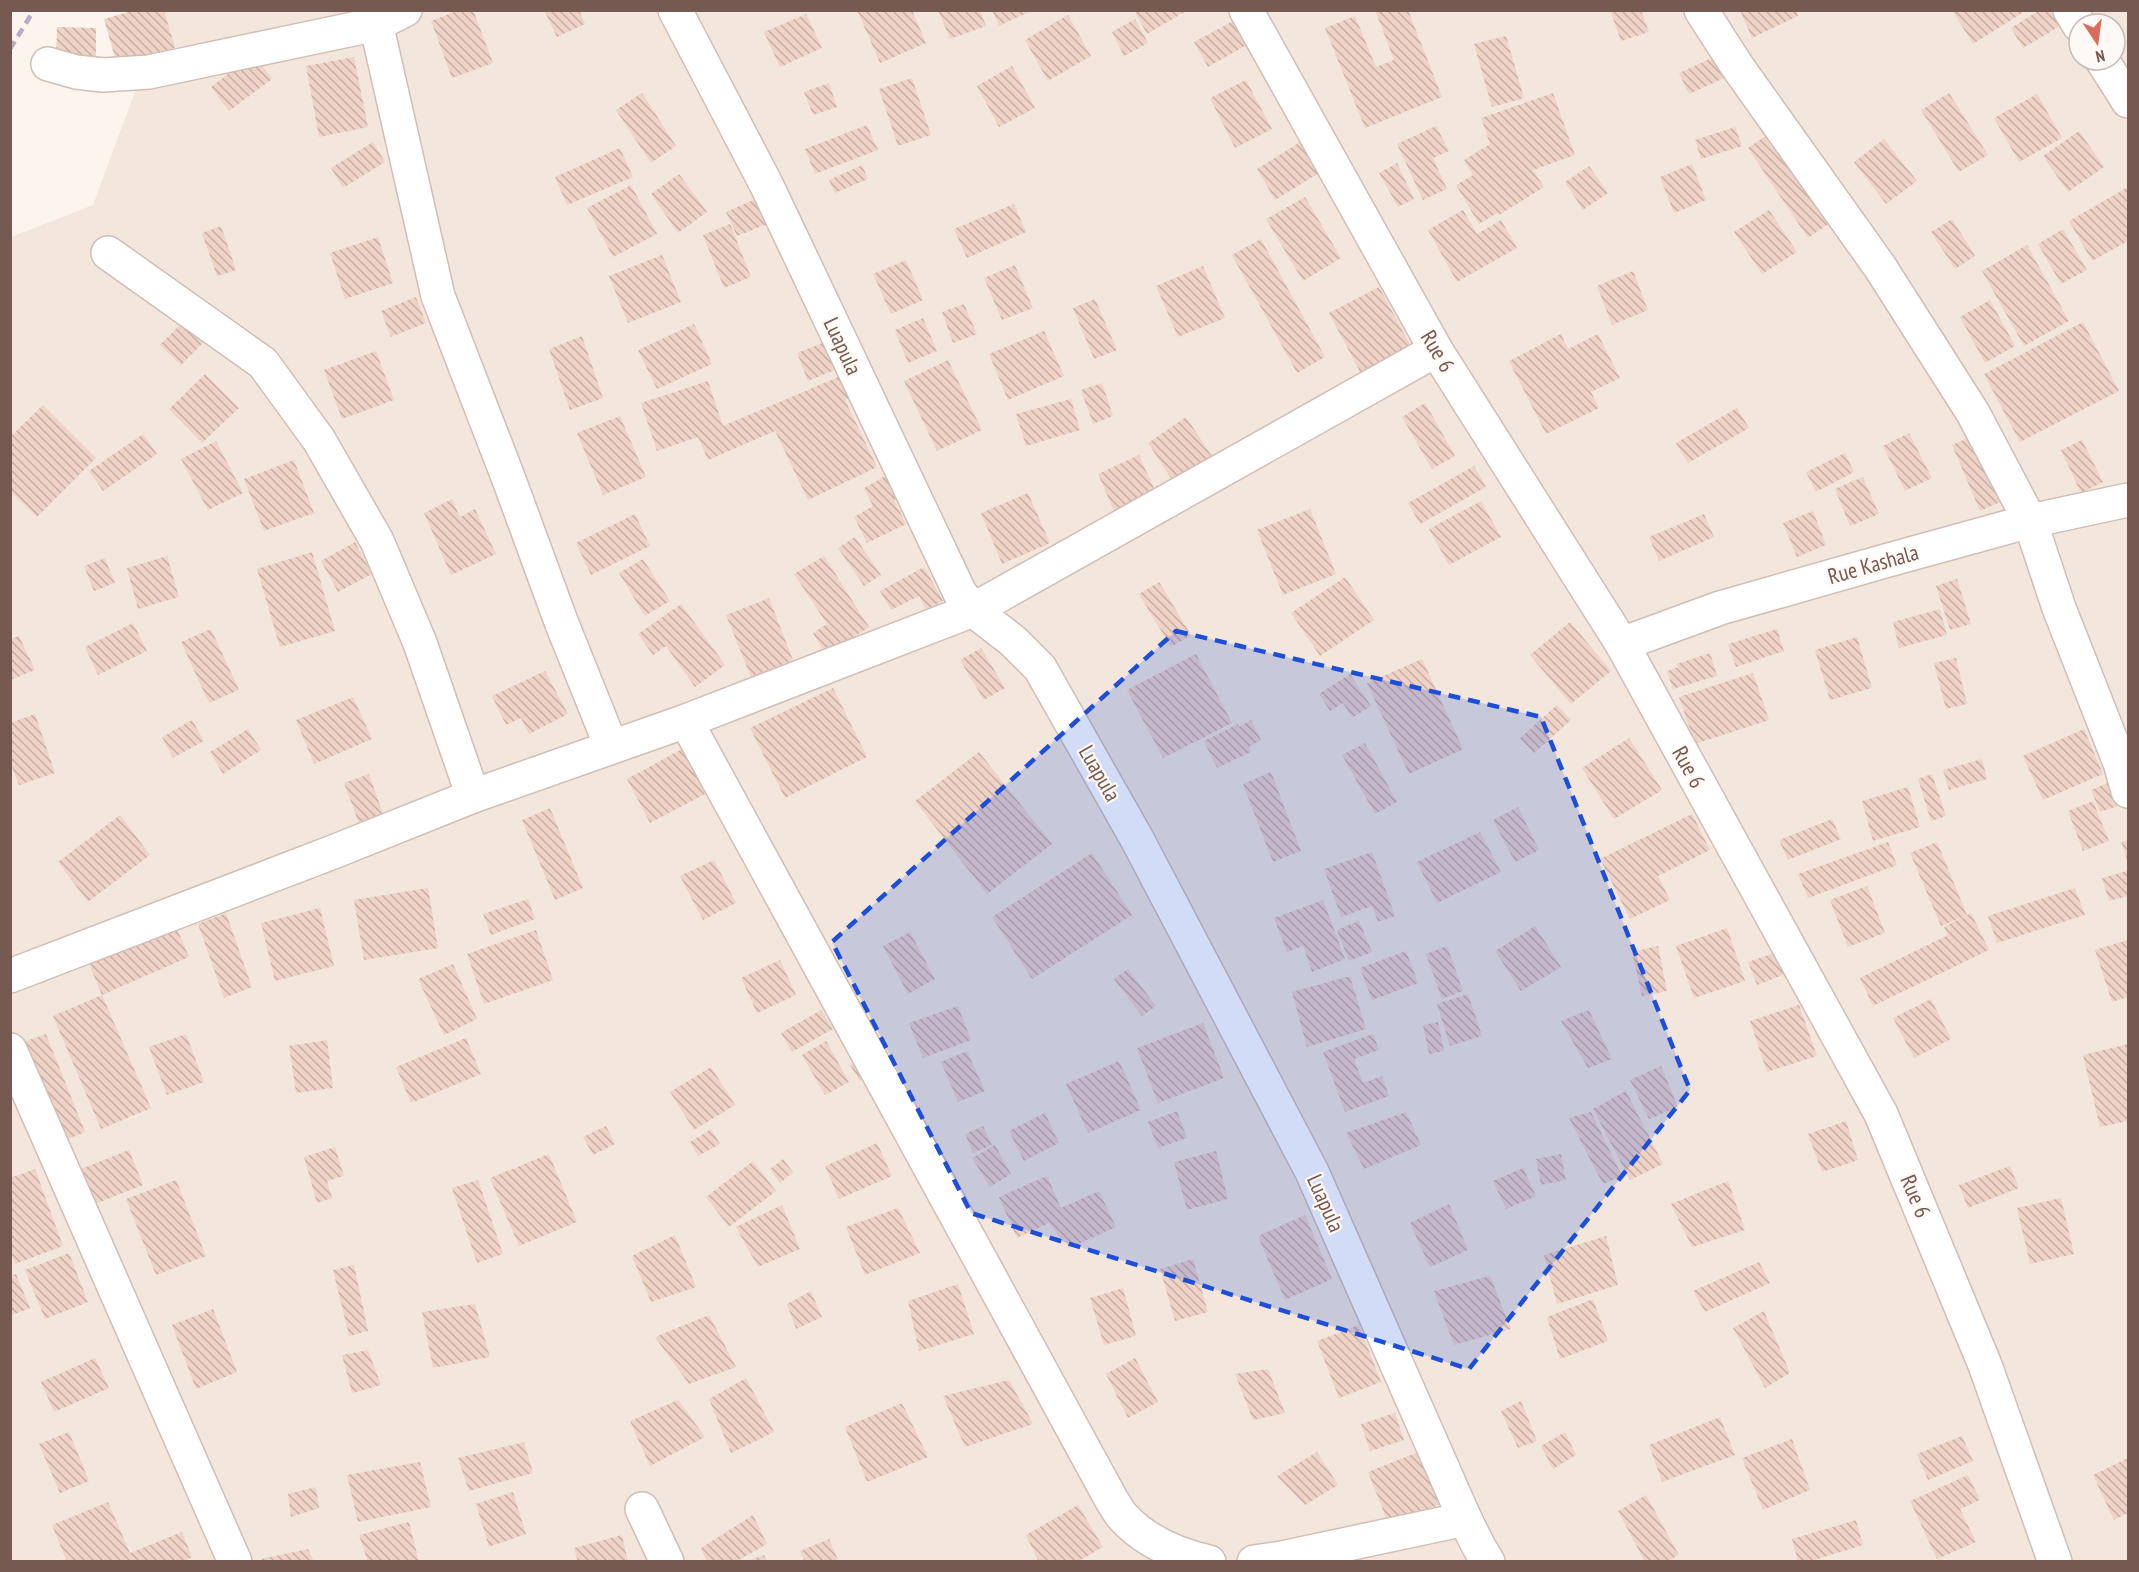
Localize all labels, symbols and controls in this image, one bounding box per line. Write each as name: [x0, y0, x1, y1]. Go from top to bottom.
north arrow: [2067, 12, 2127, 72]
text: N: [2094, 46, 2107, 67]
street label: Luapula: [818, 313, 868, 379]
street label: Rue 6: [1415, 325, 1461, 377]
street label: Rue Kashala: [1824, 538, 1922, 590]
street label: Luapula: [1073, 740, 1127, 806]
street label: Rue 6: [1666, 741, 1712, 793]
street label: Luapula: [1301, 1170, 1351, 1236]
street label: Rue 6: [1895, 1170, 1937, 1222]

